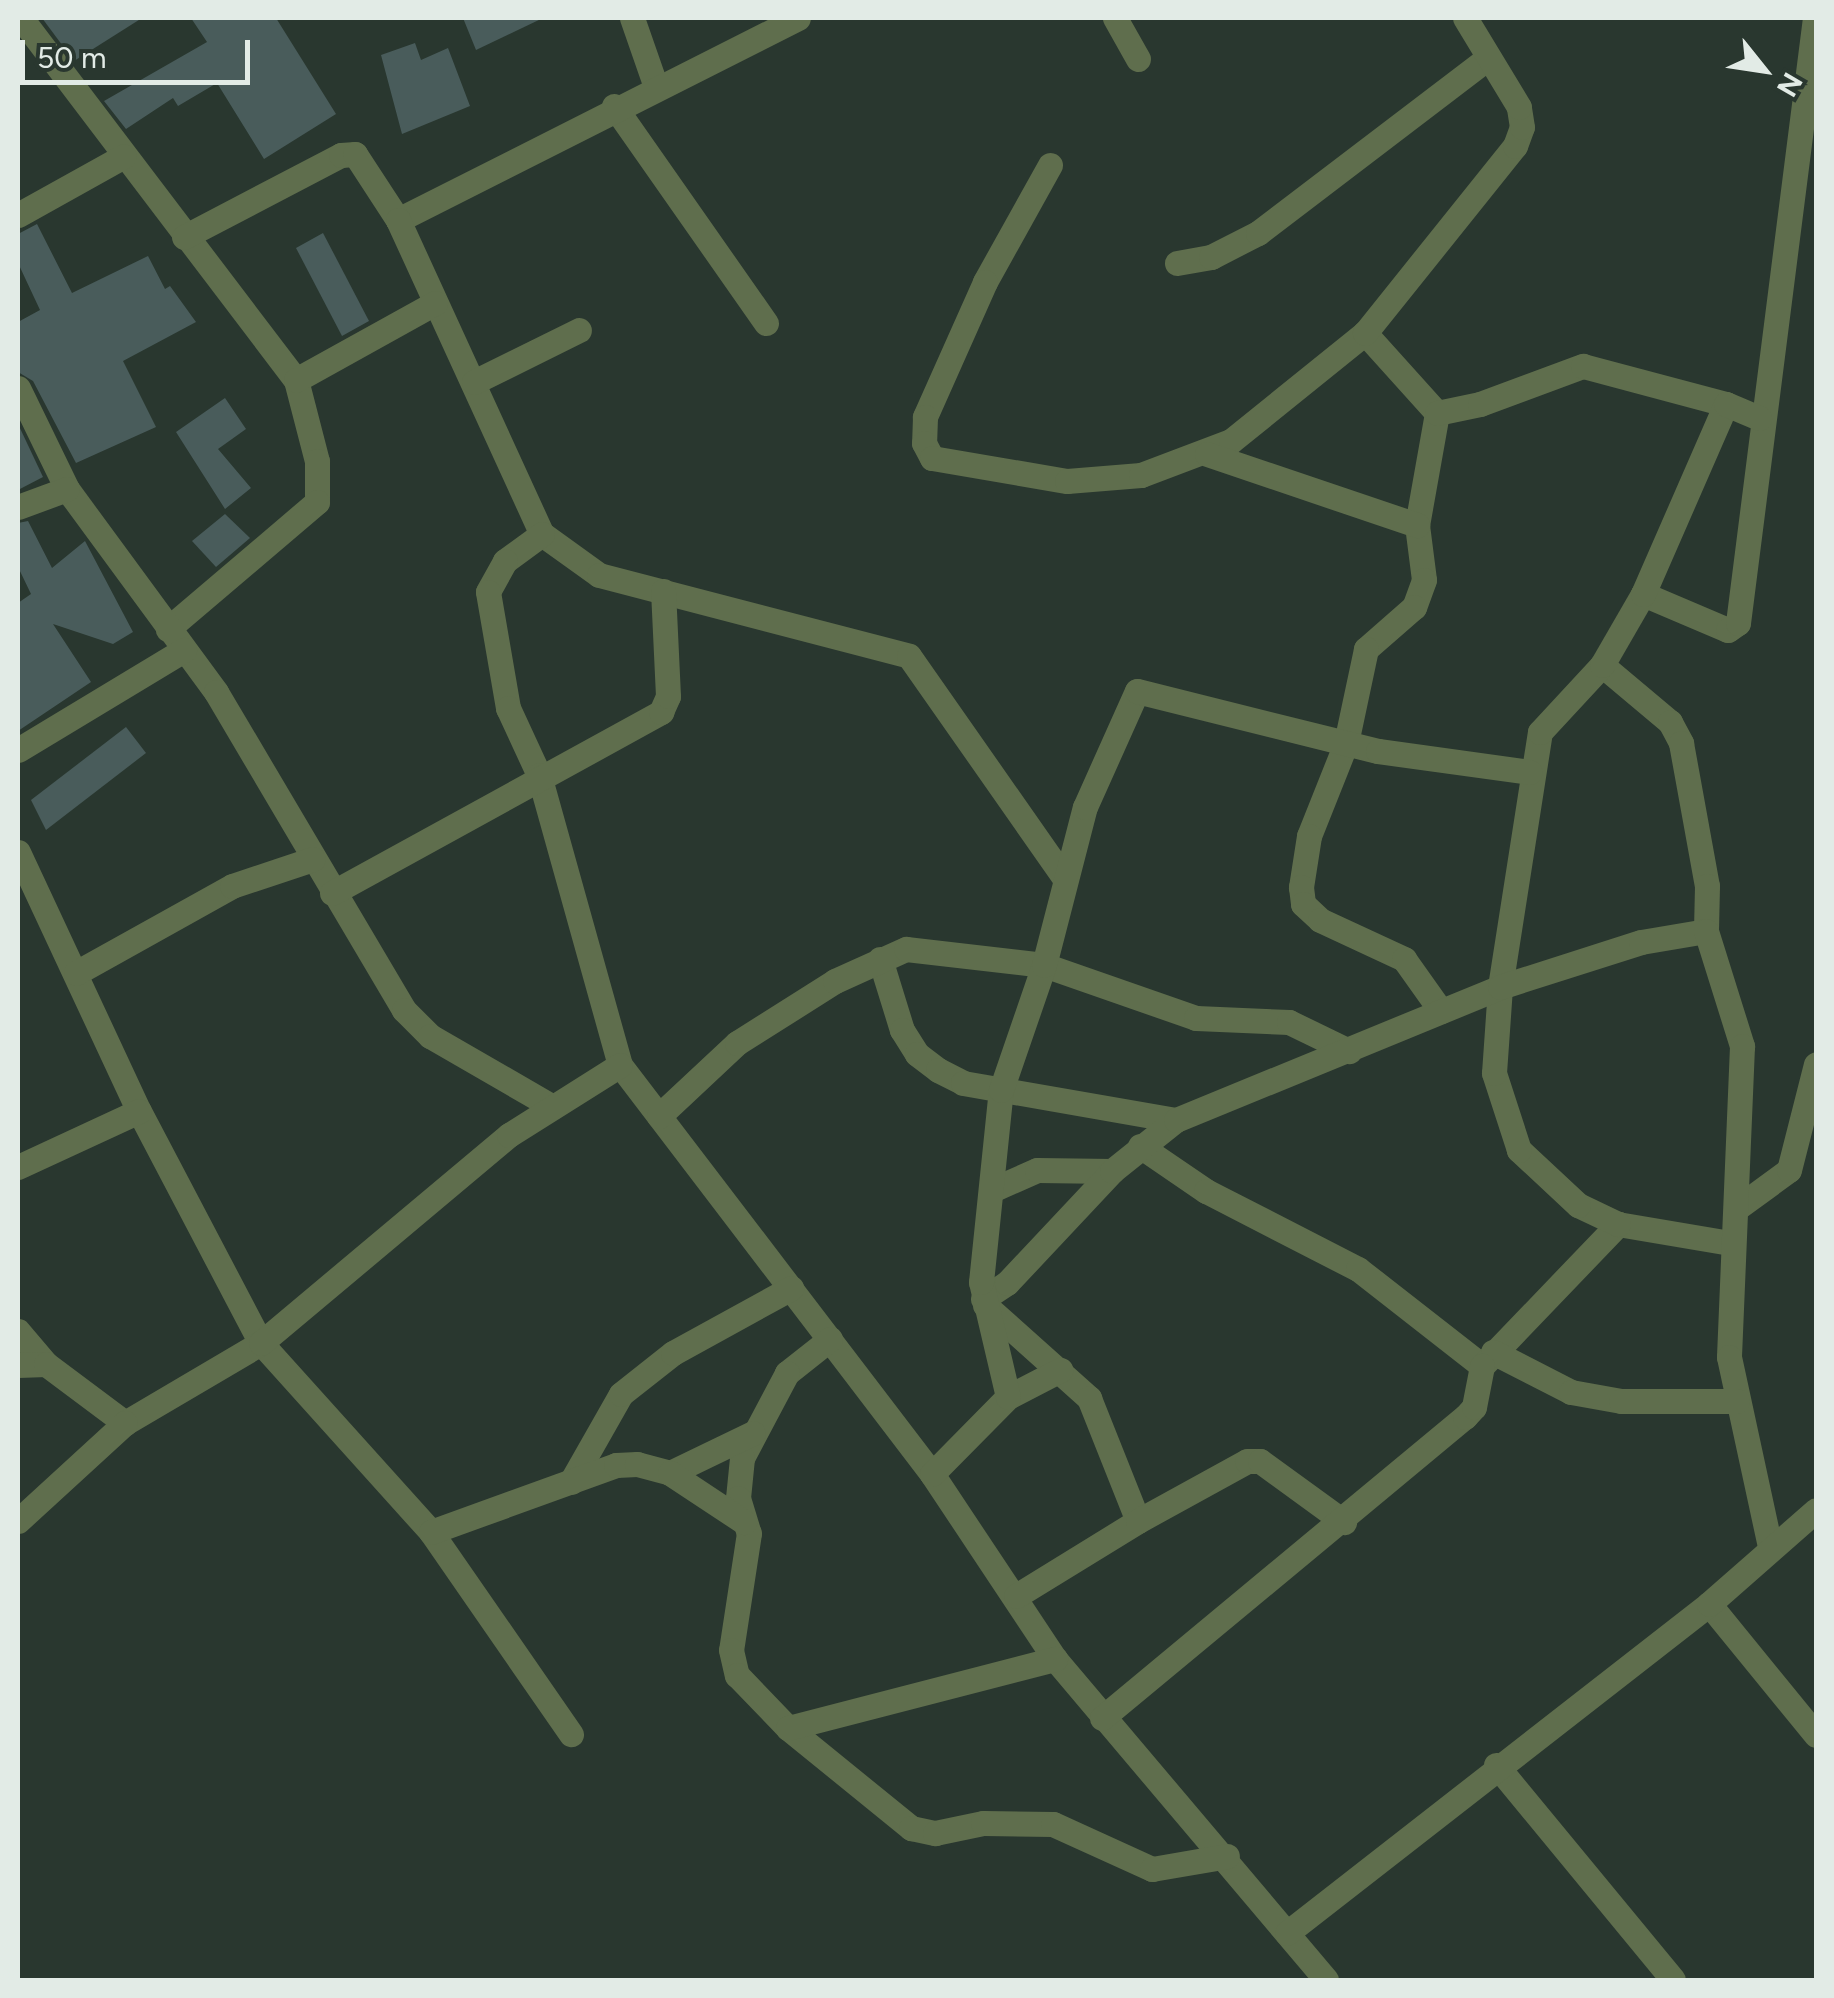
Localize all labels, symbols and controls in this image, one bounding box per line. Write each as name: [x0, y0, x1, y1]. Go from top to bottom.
scale bar: [25, 20, 255, 82]
north arrow: [1714, 20, 1814, 120]
text: 50 m: [37, 39, 106, 76]
text: N: [1770, 67, 1810, 103]

